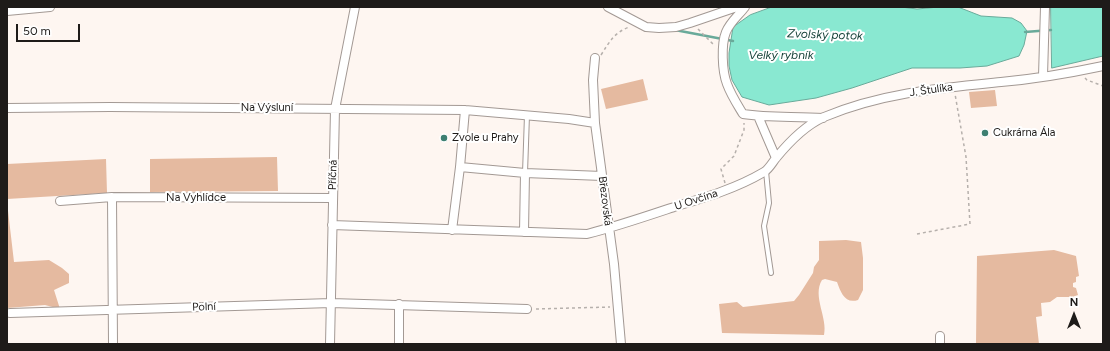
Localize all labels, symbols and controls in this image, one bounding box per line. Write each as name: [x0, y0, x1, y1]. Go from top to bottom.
scale bar: [18, 16, 82, 42]
text: 50 m: [23, 24, 51, 38]
water label: Zvolský potok: [787, 26, 863, 44]
water label: Velký rybník: [749, 48, 813, 62]
street label: J. Štulíka: [909, 80, 953, 100]
street label: Na Výsluní: [241, 101, 293, 115]
place label: Cukrárna Ála: [993, 126, 1055, 140]
marker: Cukrárna Ála: [980, 128, 990, 138]
place label: Zvole u Prahy: [452, 131, 519, 145]
marker: Zvole u Prahy: [439, 133, 449, 143]
street label: Příčná: [326, 160, 340, 190]
street label: Březovská: [595, 176, 615, 226]
street label: U Ovčína: [673, 187, 719, 213]
street label: Na Vyhlídce: [166, 191, 226, 205]
north arrow: [1054, 295, 1094, 335]
text: N: [1070, 296, 1078, 309]
street label: Polní: [192, 300, 216, 314]

